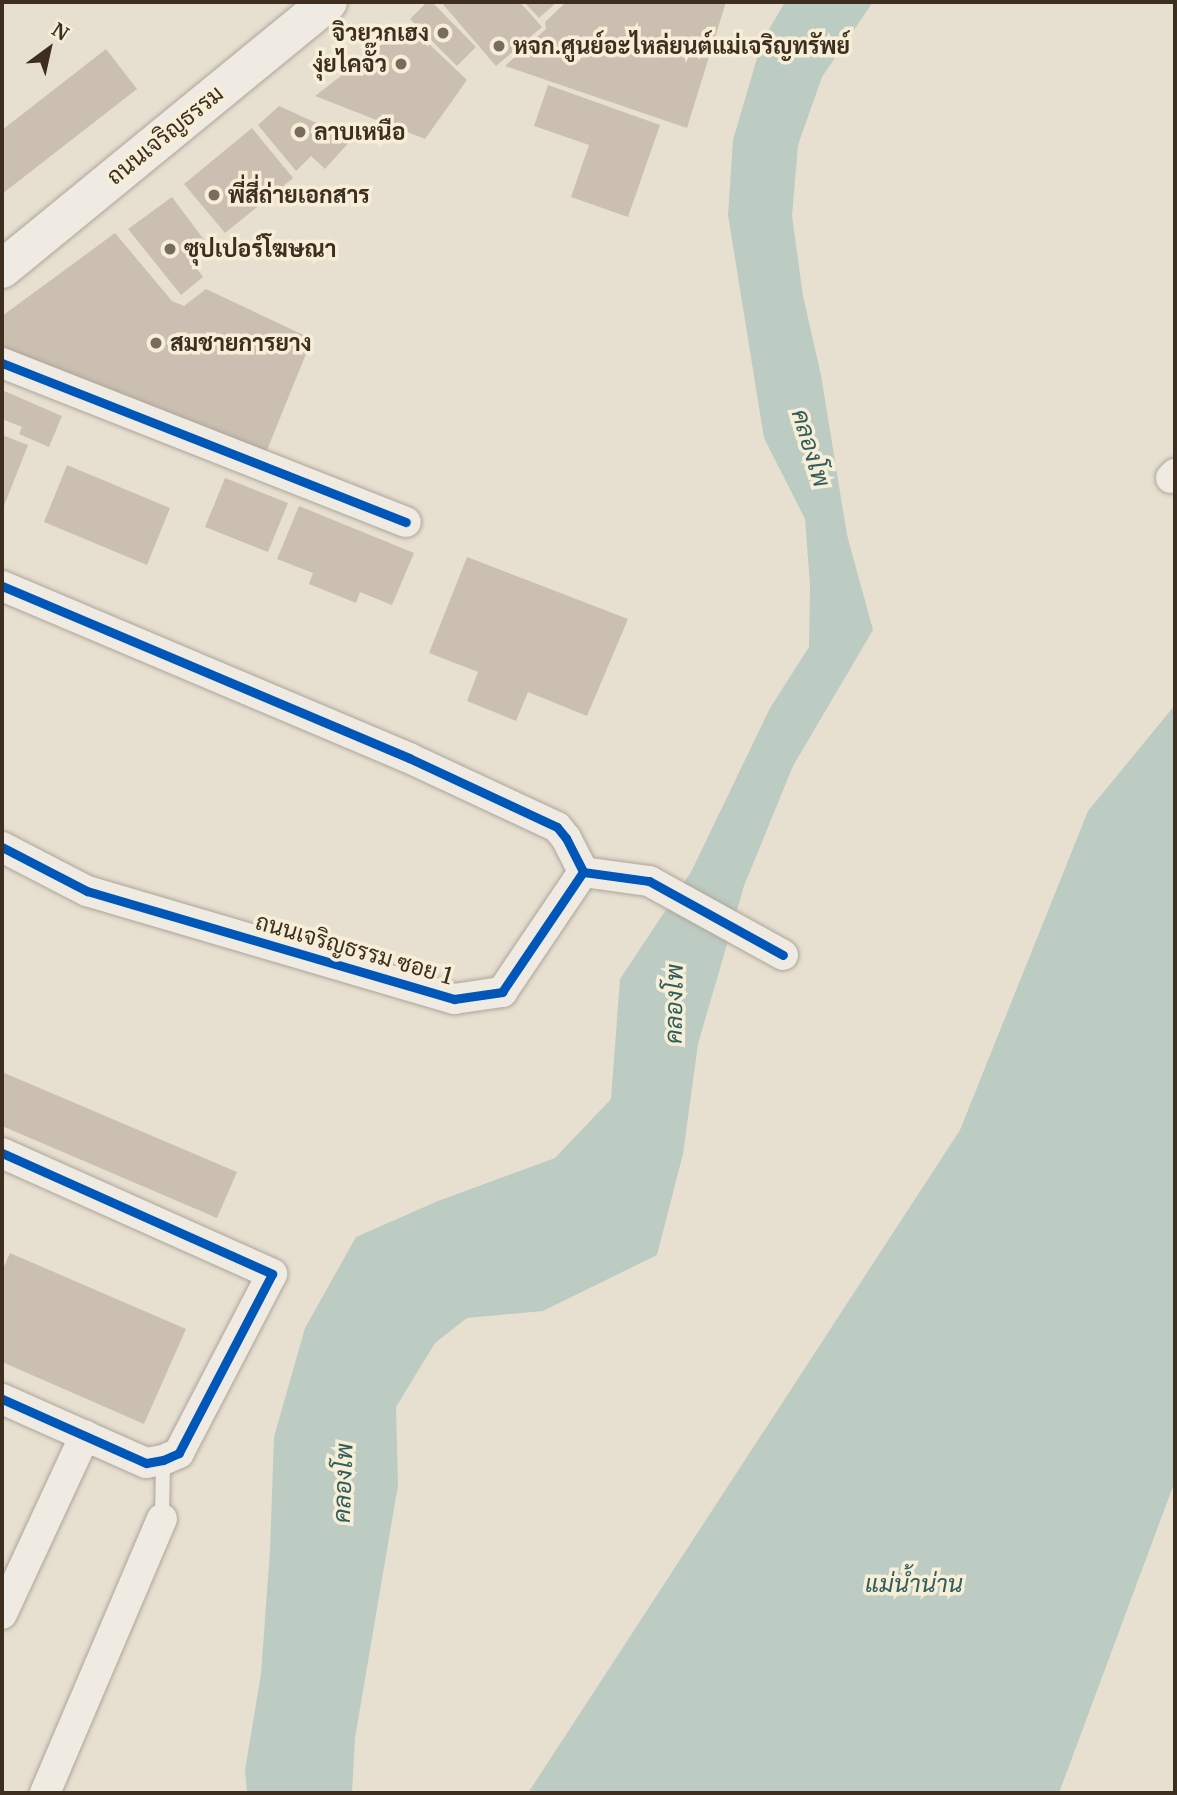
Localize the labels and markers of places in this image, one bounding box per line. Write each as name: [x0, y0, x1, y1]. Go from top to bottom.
place label: จิวยวกเฮง: [332, 19, 429, 47]
marker: จิวยวกเฮง: [435, 25, 451, 41]
place label: หจก.ศูนย์อะไหล่ยนต์แม่เจริญทรัพย์: [513, 32, 850, 60]
marker: หจก.ศูนย์อะไหล่ยนต์แม่เจริญทรัพย์: [491, 38, 507, 54]
place label: งุ่ยไคจั๊ว: [312, 50, 387, 78]
marker: งุ่ยไคจั๊ว: [393, 56, 409, 72]
place label: ลาบเหนือ: [314, 118, 406, 146]
marker: ลาบเหนือ: [292, 124, 308, 140]
place label: พี่สี่ถ่ายเอกสาร: [228, 181, 370, 209]
marker: พี่สี่ถ่ายเอกสาร: [206, 187, 222, 203]
place label: ซุปเปอร์โฆษณา: [184, 235, 336, 263]
marker: ซุปเปอร์โฆษณา: [162, 241, 178, 257]
place label: สมชายการยาง: [170, 329, 312, 357]
marker: สมชายการยาง: [148, 335, 164, 351]

